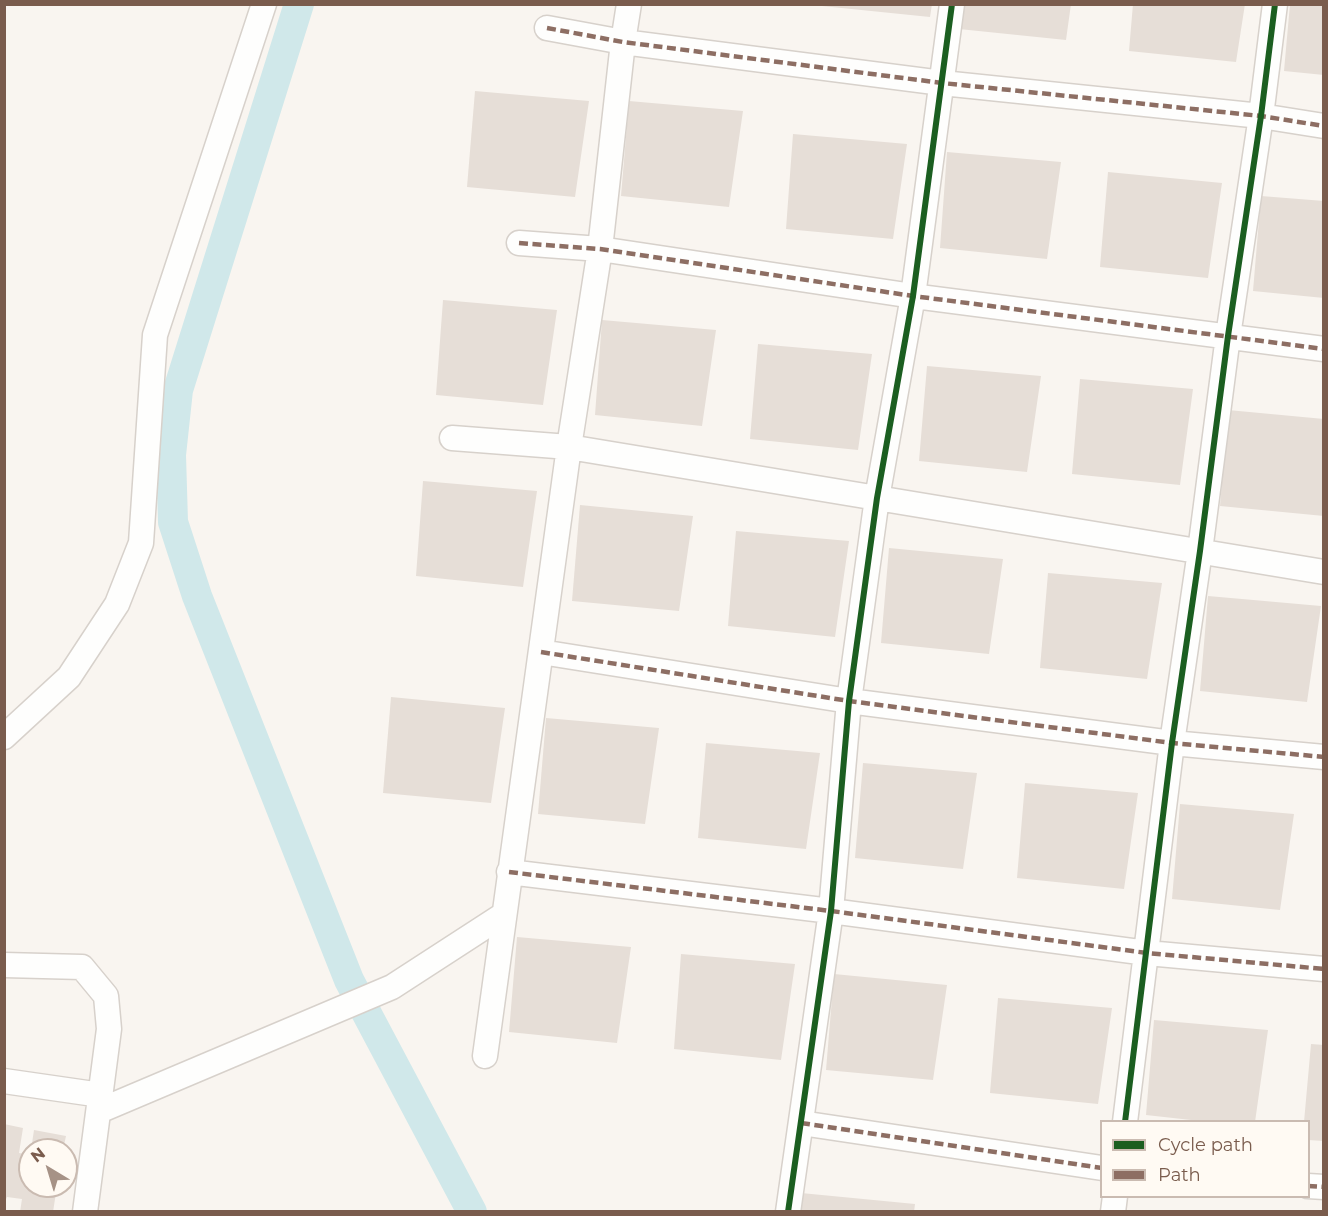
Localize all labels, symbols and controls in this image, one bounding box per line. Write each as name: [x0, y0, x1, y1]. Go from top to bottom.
legend: [1100, 1120, 1310, 1198]
text: Cycle path: [1158, 1134, 1253, 1156]
north arrow: [18, 1138, 78, 1198]
text: N: [27, 1144, 49, 1166]
text: Path: [1158, 1164, 1201, 1186]

